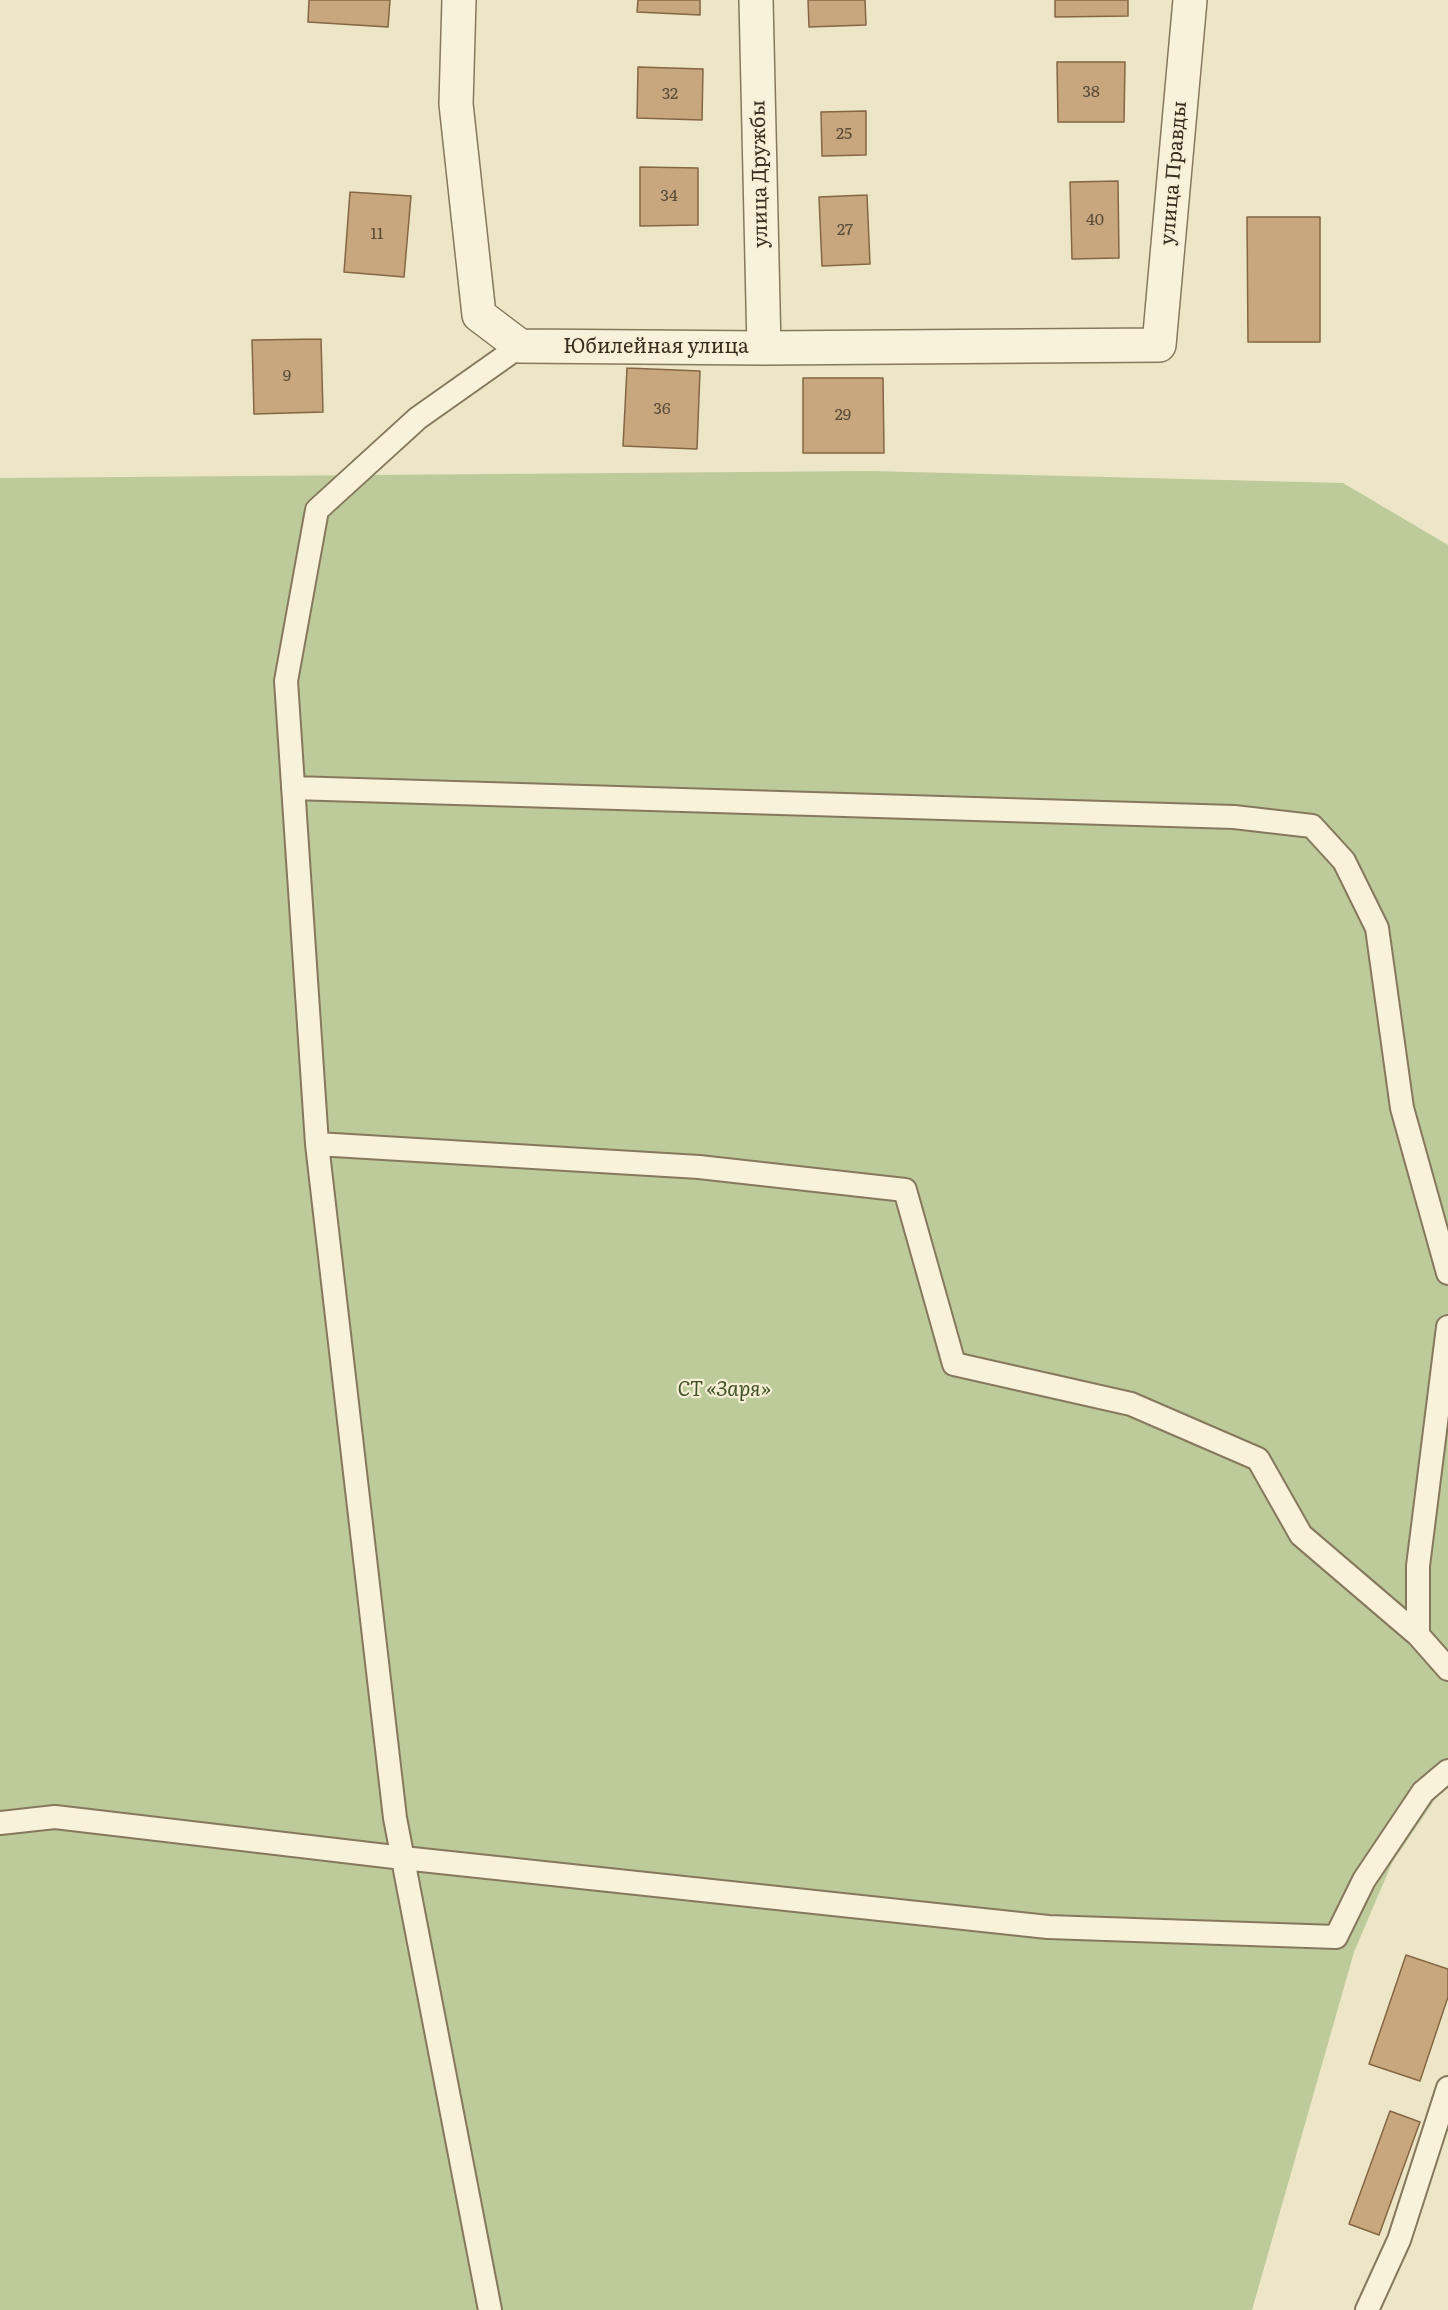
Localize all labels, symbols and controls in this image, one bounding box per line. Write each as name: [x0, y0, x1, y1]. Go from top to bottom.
house number: 38: [1082, 82, 1100, 102]
house number: 32: [662, 84, 678, 104]
street label: улица Дружбы: [747, 100, 773, 248]
street label: улица Правды: [1156, 100, 1192, 246]
house number: 25: [836, 124, 852, 144]
house number: 34: [660, 186, 678, 206]
house number: 40: [1086, 210, 1104, 230]
house number: 27: [837, 220, 853, 240]
house number: 11: [370, 224, 384, 244]
street label: Юбилейная улица: [563, 335, 749, 359]
house number: 9: [283, 366, 291, 386]
house number: 36: [653, 399, 671, 419]
house number: 29: [835, 405, 851, 425]
park label: СТ «Заря»: [678, 1378, 770, 1402]

